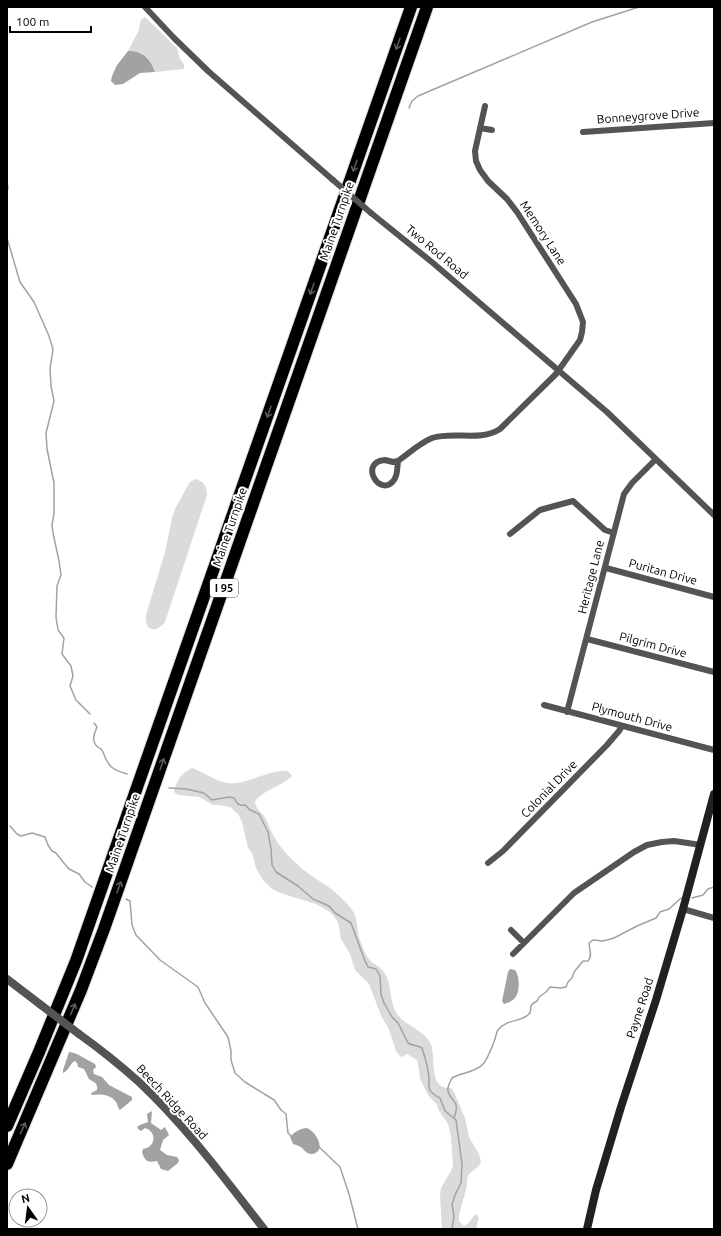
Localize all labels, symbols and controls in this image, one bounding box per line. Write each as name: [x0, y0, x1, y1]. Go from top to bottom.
scale bar: [10, 8, 91, 34]
text: 100 m: [16, 15, 49, 28]
one-way arrow: [393, 37, 401, 49]
street label: Bonneygrove Drive: [596, 105, 700, 126]
one-way arrow: [350, 160, 358, 172]
street label: Maine Turnpike: [317, 180, 356, 262]
street label: Memory Lane: [518, 198, 569, 267]
street label: Two Rod Road: [404, 222, 471, 281]
one-way arrow: [307, 283, 315, 295]
one-way arrow: [264, 405, 272, 417]
street label: Maine Turnpike: [210, 486, 249, 568]
street label: Heritage Lane: [575, 539, 606, 615]
street label: Puritan Drive: [627, 556, 699, 587]
road number: I 95: [210, 579, 238, 597]
street label: Pilgrim Drive: [618, 629, 688, 660]
street label: Plymouth Drive: [590, 699, 674, 734]
street label: Colonial Drive: [518, 757, 579, 820]
one-way arrow: [159, 758, 166, 771]
street label: Maine Turnpike: [103, 792, 142, 874]
one-way arrow: [116, 881, 123, 894]
street label: Payne Road: [624, 976, 655, 1040]
one-way arrow: [70, 1003, 78, 1015]
street label: Beech Ridge Road: [134, 1062, 210, 1142]
one-way arrow: [19, 1123, 27, 1135]
north arrow: [8, 1188, 48, 1228]
text: N: [20, 1191, 31, 1205]

